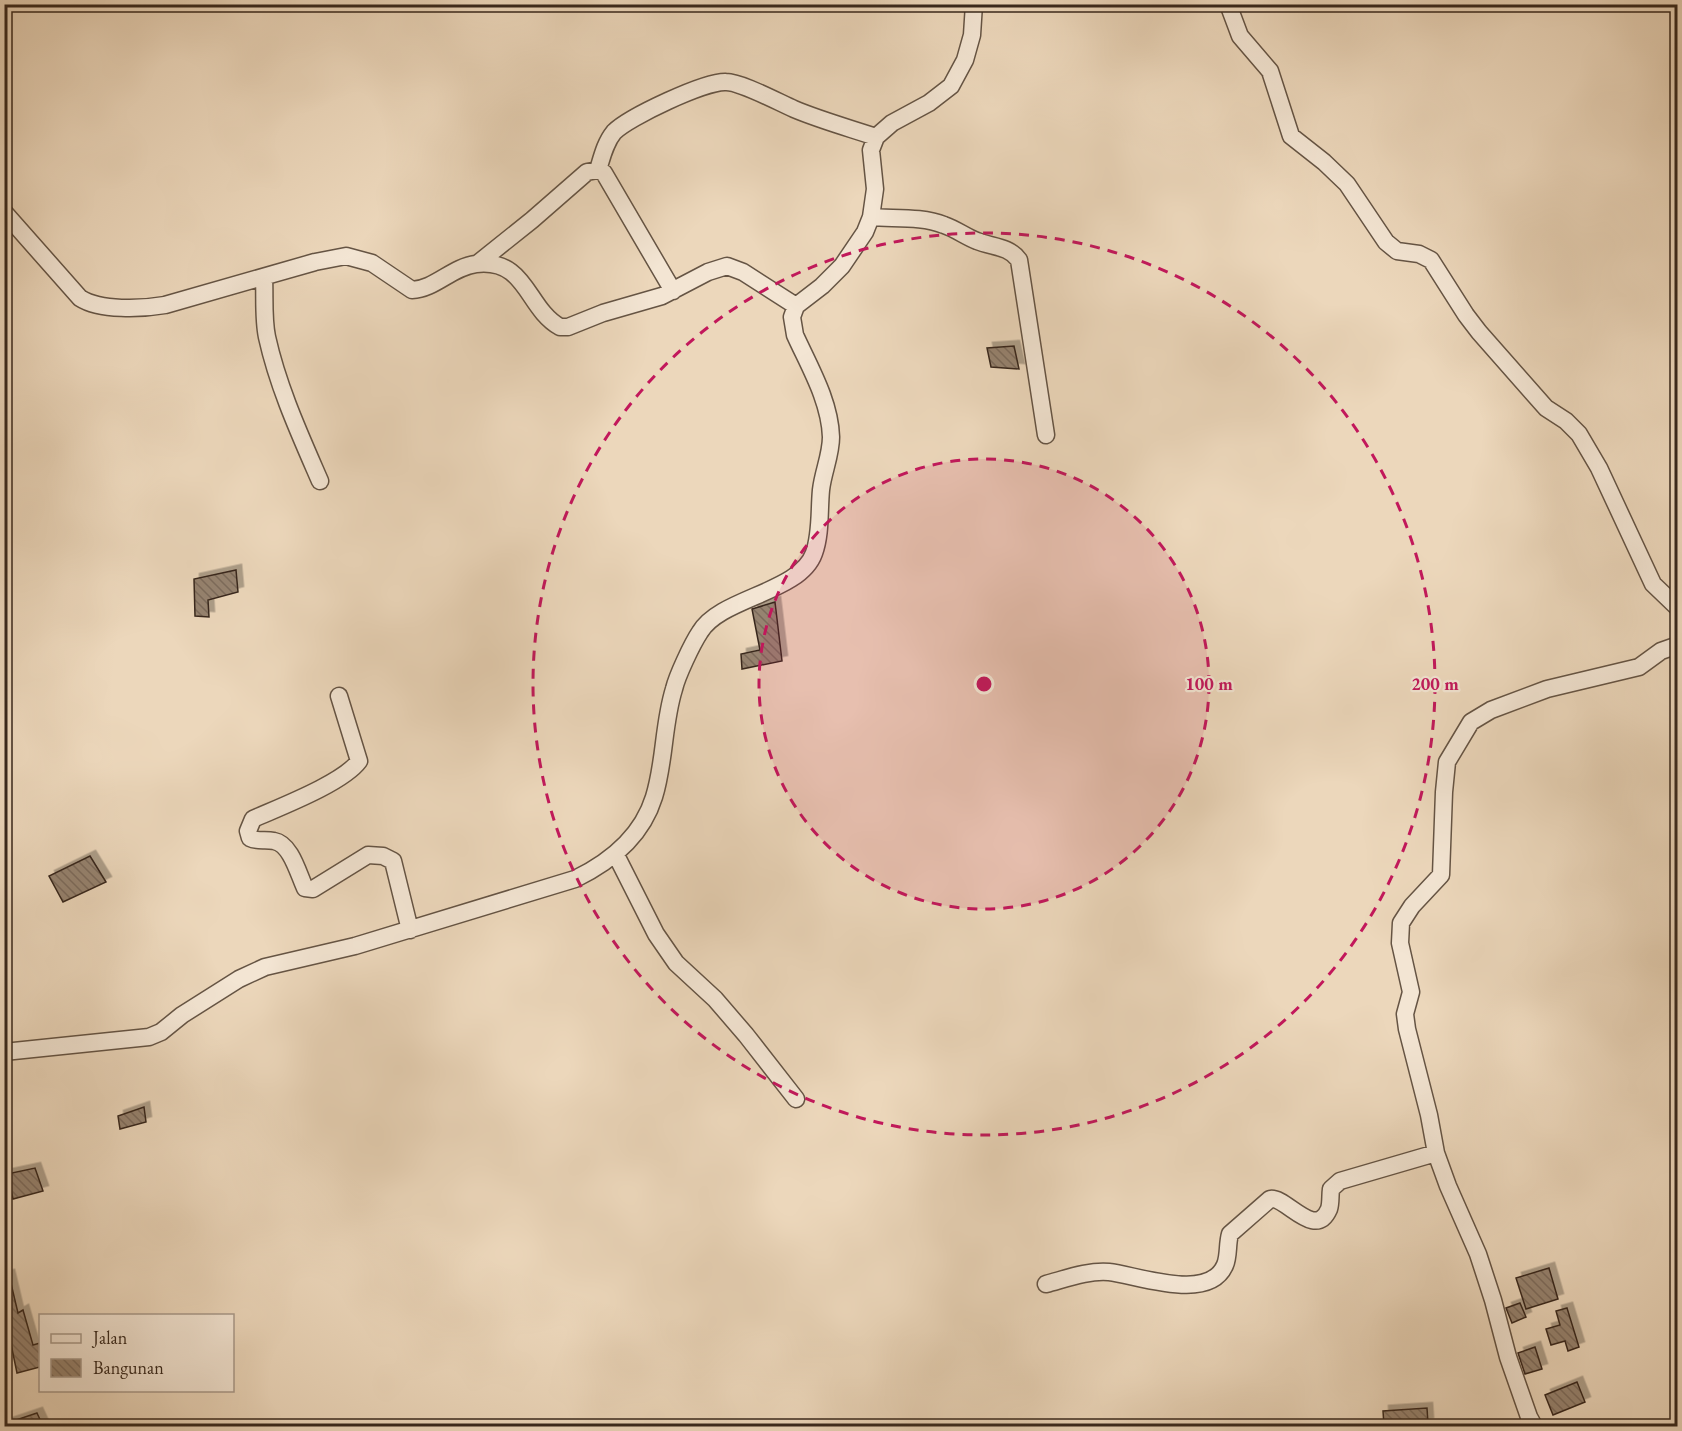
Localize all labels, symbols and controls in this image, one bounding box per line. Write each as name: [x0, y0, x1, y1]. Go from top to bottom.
text: 100 m: [1185, 672, 1233, 695]
text: 200 m: [1411, 672, 1459, 695]
centre of rings: [974, 674, 994, 694]
legend: [39, 1314, 234, 1392]
text: Jalan: [91, 1326, 128, 1349]
text: Bangunan: [93, 1356, 164, 1379]

